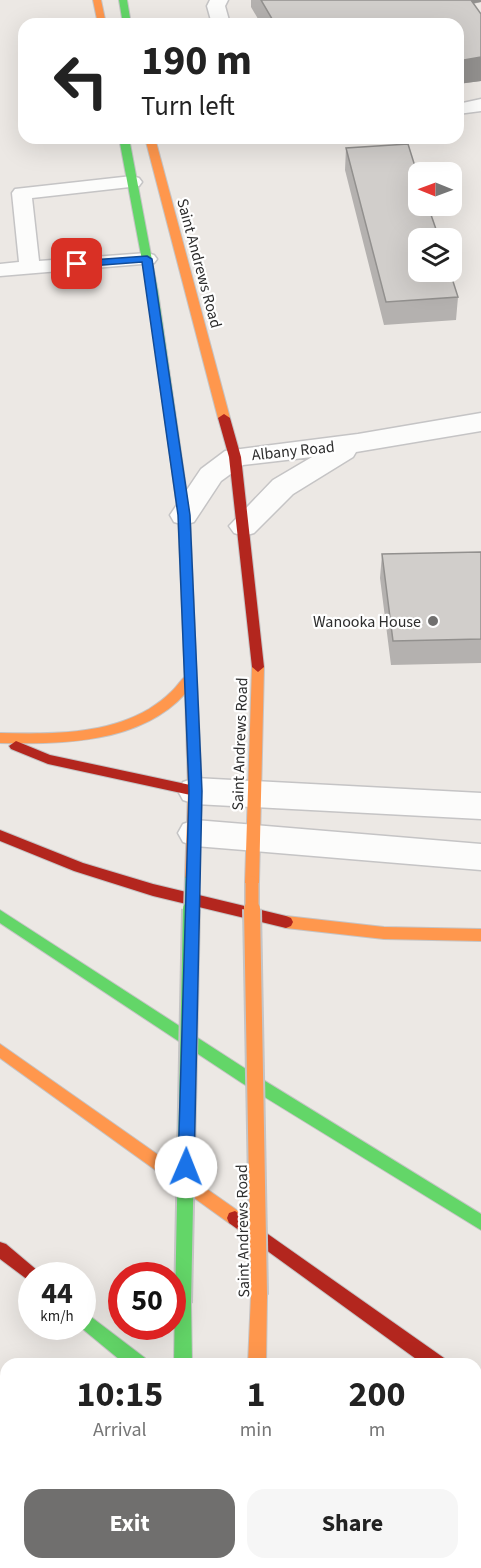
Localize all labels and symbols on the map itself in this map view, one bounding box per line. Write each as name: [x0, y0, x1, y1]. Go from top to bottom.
north arrow: [408, 162, 462, 216]
street label: Saint Andrews Road: [171, 196, 227, 331]
pin: [51, 238, 102, 289]
street label: Albany Road: [251, 436, 336, 466]
place label: Wanooka House: [313, 611, 421, 633]
marker: Wanooka House: [426, 614, 440, 628]
street label: Saint Andrews Road: [227, 677, 253, 811]
position arrow: [154, 1135, 218, 1199]
street label: Saint Andrews Road: [231, 1164, 255, 1298]
speed limit sign: 50: [108, 1262, 186, 1340]

